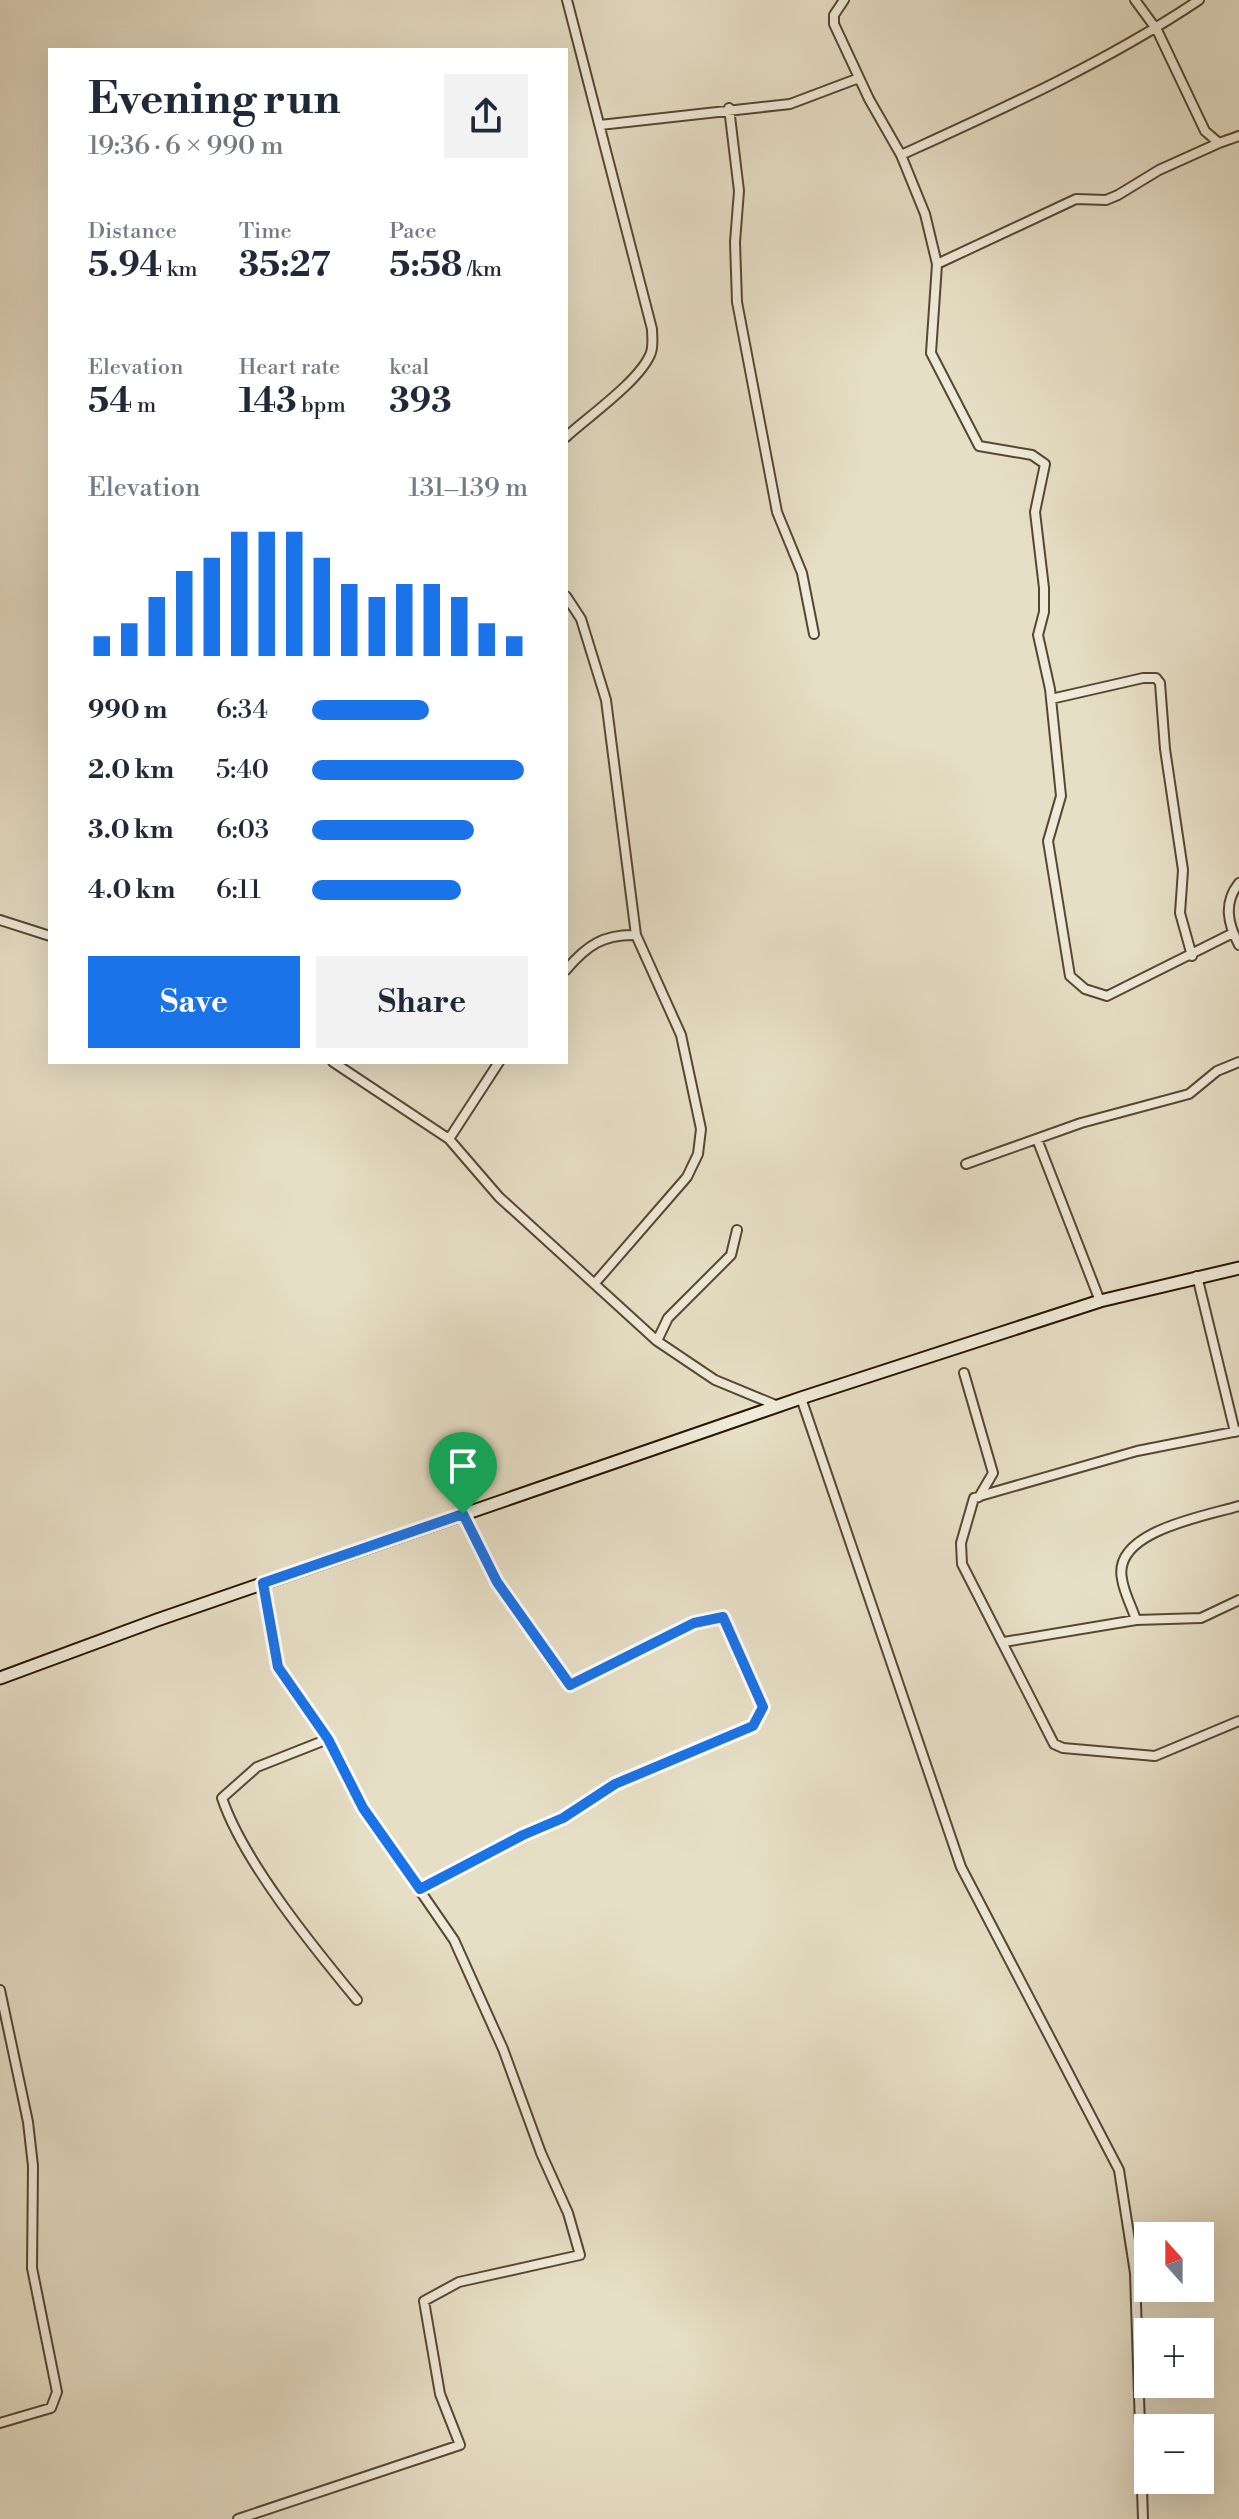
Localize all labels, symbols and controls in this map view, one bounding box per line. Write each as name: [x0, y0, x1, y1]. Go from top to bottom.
text: Evening run: [88, 72, 341, 127]
button: share: [444, 74, 528, 158]
text: 19:36 · 6 × 990 m: [88, 130, 283, 162]
text: Distance: [88, 218, 177, 245]
text: Time: [239, 218, 292, 245]
text: Pace: [389, 218, 437, 245]
text: 5.94: [88, 245, 162, 287]
text: 35:27: [239, 245, 331, 287]
text: 5:58: [389, 245, 462, 287]
text: km: [162, 256, 198, 283]
text: /km: [462, 256, 502, 283]
text: Elevation: [88, 354, 183, 381]
text: Heart rate: [239, 354, 340, 381]
text: kcal: [389, 354, 429, 381]
text: 54: [88, 381, 132, 423]
text: 143: [239, 381, 297, 423]
text: 393: [389, 381, 452, 423]
text: m: [132, 392, 156, 419]
text: bpm: [297, 392, 346, 419]
text: Elevation: [88, 472, 201, 504]
text: 131–139 m: [408, 472, 528, 504]
text: 990 m: [88, 694, 167, 726]
text: 6:34: [216, 694, 268, 726]
text: 2.0 km: [88, 754, 174, 786]
text: 5:40: [216, 754, 269, 786]
text: 3.0 km: [88, 814, 174, 846]
text: 6:03: [216, 814, 269, 846]
text: 4.0 km: [88, 874, 175, 906]
text: 6:11: [216, 874, 261, 906]
button: Save: [88, 956, 300, 1048]
button: Share: [316, 956, 528, 1048]
pin: [429, 1432, 497, 1514]
icon: arrive: [441, 1444, 485, 1488]
north arrow: [1134, 2222, 1214, 2302]
map controls: [1134, 2222, 1214, 2494]
button: +: [1134, 2318, 1214, 2398]
button: −: [1134, 2414, 1214, 2494]

